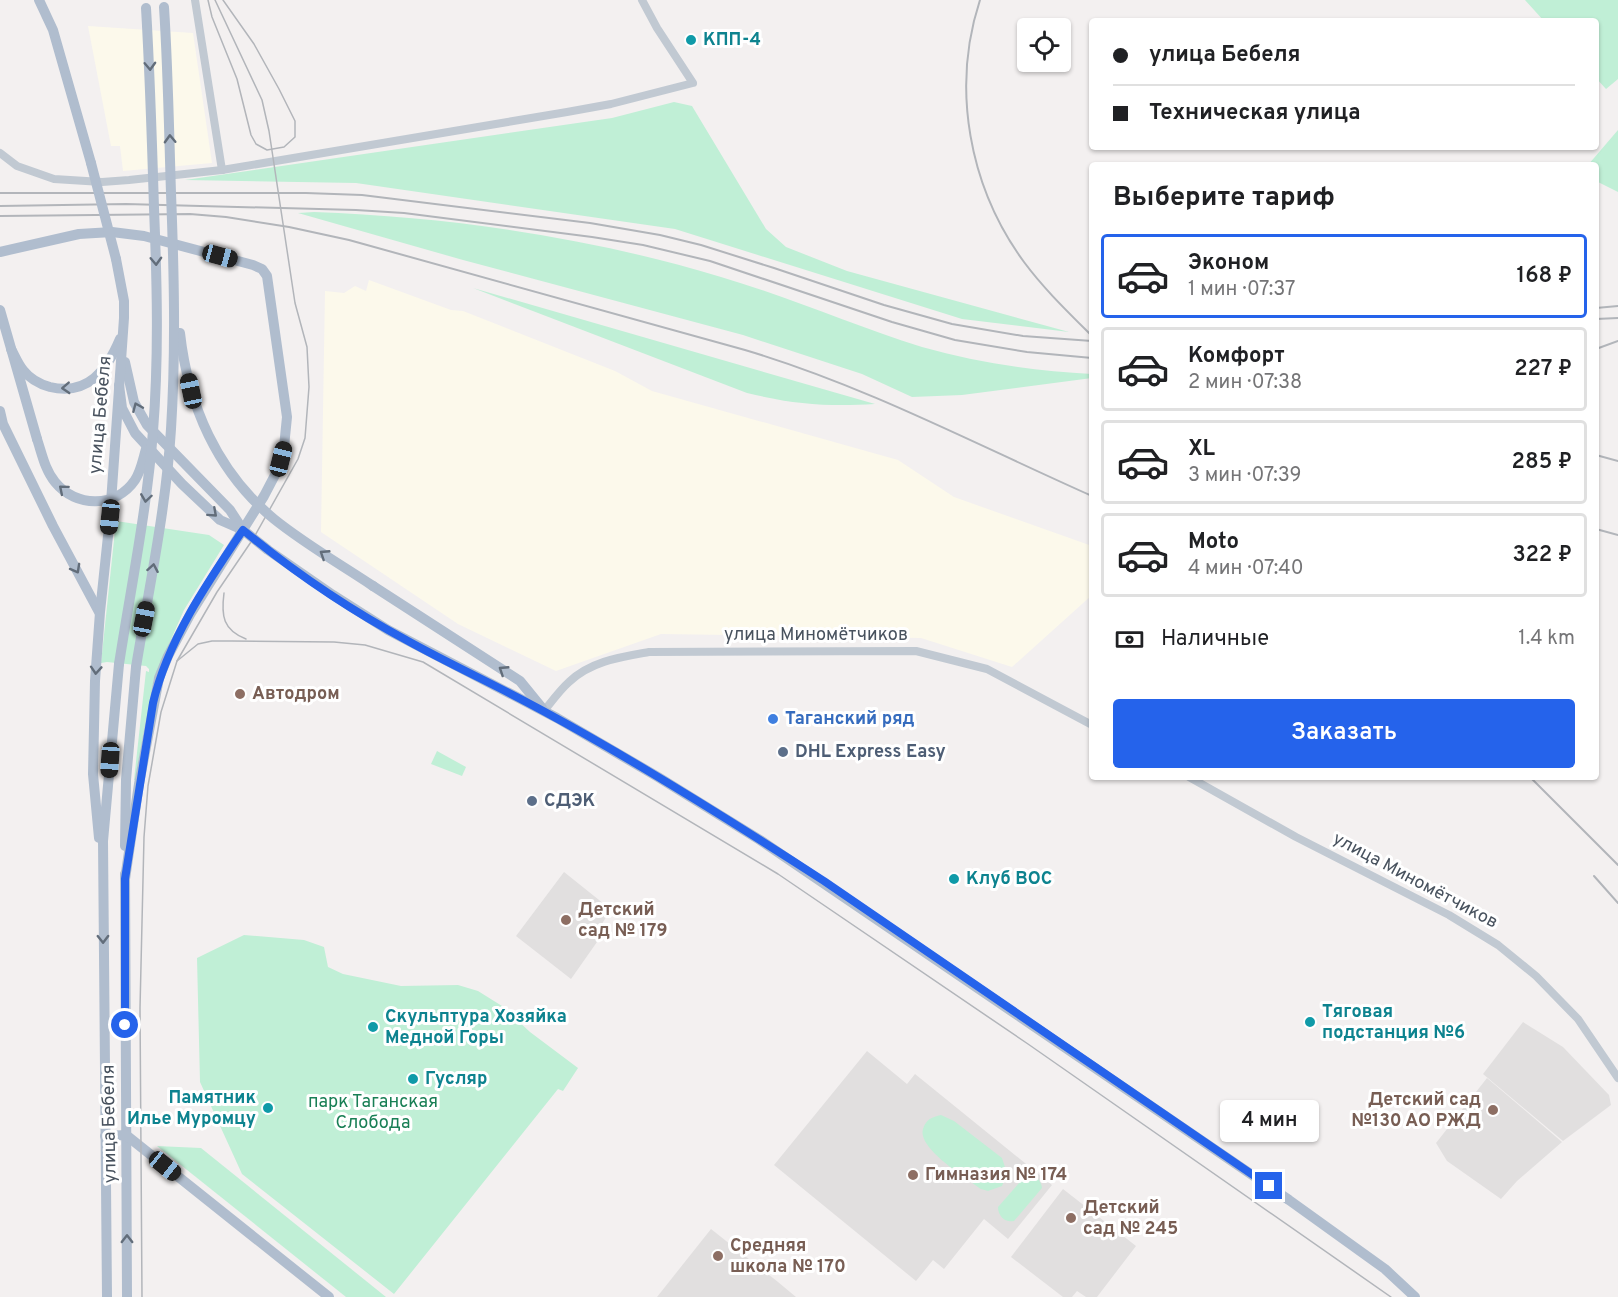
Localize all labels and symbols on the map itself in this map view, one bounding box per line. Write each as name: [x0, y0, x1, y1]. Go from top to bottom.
place label: КПП-4: [703, 29, 761, 52]
marker: КПП-4: [684, 33, 698, 47]
one-way arrow: [143, 62, 156, 71]
one-way arrow: [163, 135, 176, 144]
car: [200, 243, 240, 269]
one-way arrow: [150, 257, 162, 266]
street label: улица Бебеля: [84, 355, 118, 475]
car: [178, 372, 204, 410]
one-way arrow: [61, 381, 70, 394]
one-way arrow: [132, 402, 144, 413]
car: [268, 439, 294, 479]
one-way arrow: [59, 485, 70, 496]
one-way arrow: [140, 493, 153, 502]
car: [99, 498, 121, 536]
one-way arrow: [207, 506, 217, 517]
one-way arrow: [320, 550, 331, 561]
one-way arrow: [69, 563, 80, 573]
one-way arrow: [146, 563, 159, 573]
car: [132, 600, 156, 638]
street label: улица Миномётчиков: [724, 624, 908, 647]
one-way arrow: [499, 665, 509, 677]
one-way arrow: [89, 666, 102, 675]
place label: Автодром: [252, 683, 340, 706]
marker: Автодром: [233, 687, 247, 701]
place label: Таганский ряд: [785, 708, 915, 731]
marker: Таганский ряд: [766, 712, 780, 726]
car: [100, 741, 120, 779]
place label: DHL Express Easy: [795, 741, 946, 764]
marker: DHL Express Easy: [776, 745, 790, 759]
place label: СДЭК: [544, 790, 596, 813]
marker: СДЭК: [525, 794, 539, 808]
street label: улица Миномётчиков: [1328, 828, 1502, 934]
place label: Клуб ВОС: [966, 868, 1052, 891]
marker: Клуб ВОС: [947, 872, 961, 886]
place label: Детский сад № 179: [578, 899, 667, 943]
marker: Детский сад № 179: [559, 913, 573, 927]
one-way arrow: [97, 934, 110, 943]
place label: Тяговая подстанция №6: [1322, 1001, 1465, 1045]
place label: Скульптура Хозяйка Медной Горы: [385, 1006, 567, 1050]
route start: [111, 1011, 138, 1038]
marker: Тяговая подстанция №6: [1303, 1015, 1317, 1029]
marker: Скульптура Хозяйка Медной Горы: [366, 1020, 380, 1034]
street label: улица Бебеля: [97, 1064, 123, 1184]
place label: Гусляр: [425, 1068, 487, 1091]
marker: Гусляр: [406, 1072, 420, 1086]
place label: Памятник Илье Муромцу: [127, 1087, 256, 1131]
place label: Детский сад №130 АО РЖД: [1351, 1089, 1481, 1133]
park label: парк Таганская Слобода: [308, 1091, 438, 1135]
callout: 4 мин: [1220, 1099, 1318, 1141]
marker: Памятник Илье Муромцу: [261, 1101, 275, 1115]
marker: Детский сад №130 АО РЖД: [1486, 1103, 1500, 1117]
car: [145, 1148, 185, 1184]
place label: Гимназия № 174: [925, 1164, 1067, 1187]
marker: Гимназия № 174: [906, 1168, 920, 1182]
route end: [1255, 1172, 1282, 1199]
place label: Детский сад № 245: [1083, 1197, 1178, 1241]
marker: Детский сад № 245: [1064, 1211, 1078, 1225]
one-way arrow: [121, 1234, 133, 1243]
place label: Средняя школа № 170: [730, 1235, 846, 1279]
marker: Средняя школа № 170: [711, 1249, 725, 1263]

